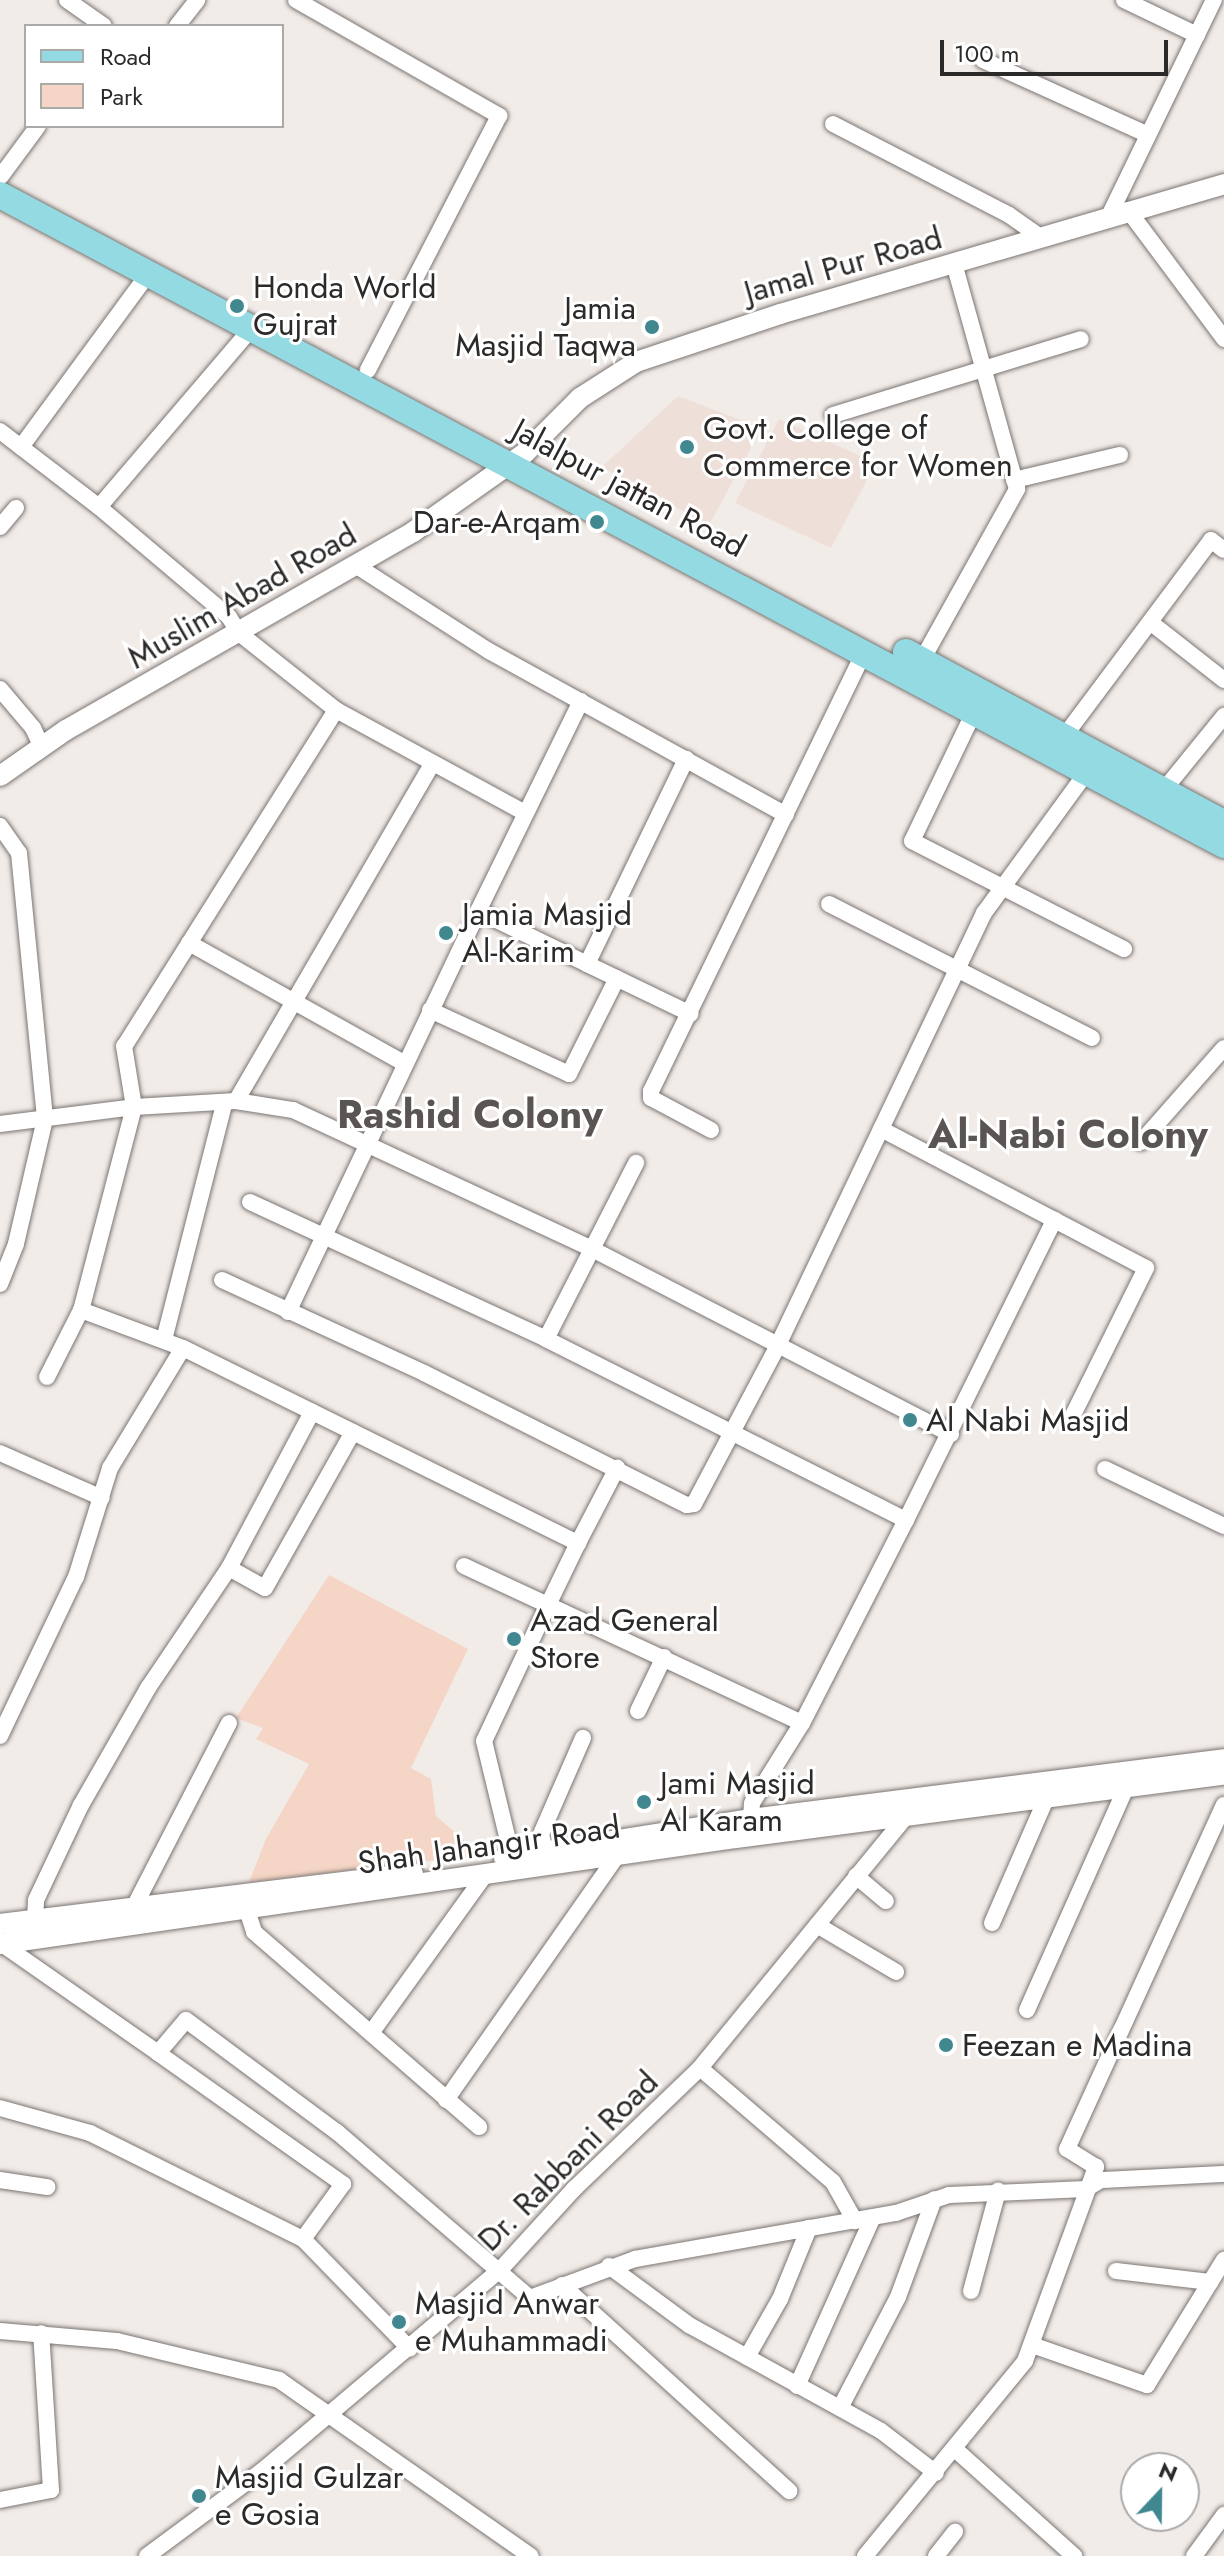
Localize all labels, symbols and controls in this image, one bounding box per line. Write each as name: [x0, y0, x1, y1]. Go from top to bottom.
legend: [24, 24, 284, 128]
scale bar: [944, 24, 1172, 74]
text: 100 m: [954, 36, 1020, 71]
text: Road: [100, 39, 152, 74]
text: Park: [100, 79, 143, 114]
street label: Jamal Pur Road: [740, 218, 946, 312]
place label: Honda World Gujrat: [253, 269, 437, 344]
place label: Jamia Masjid Taqwa: [455, 290, 636, 365]
marker: Honda World Gujrat: [228, 297, 246, 315]
marker: Jamia Masjid Taqwa: [643, 318, 661, 336]
street label: Jalalpur jattan Road: [506, 410, 752, 566]
place label: Govt. College of Commerce for Women: [703, 410, 1013, 485]
marker: Govt. College of Commerce for Women: [678, 438, 696, 456]
place label: Dar-e-Arqam: [413, 503, 581, 541]
marker: Dar-e-Arqam: [588, 513, 606, 531]
street label: Muslim Abad Road: [121, 515, 363, 677]
place label: Jamia Masjid Al-Karim: [462, 896, 632, 971]
marker: Jamia Masjid Al-Karim: [437, 924, 455, 942]
district label: Rashid Colony: [337, 1090, 603, 1138]
district label: Al-Nabi Colony: [928, 1110, 1208, 1158]
place label: Al Nabi Masjid: [926, 1401, 1129, 1439]
marker: Al Nabi Masjid: [901, 1411, 919, 1429]
place label: Azad General Store: [530, 1602, 719, 1677]
marker: Azad General Store: [505, 1630, 523, 1648]
place label: Jami Masjid Al Karam: [660, 1765, 815, 1840]
marker: Jami Masjid Al Karam: [635, 1793, 653, 1811]
street label: Shah Jahangir Road: [355, 1808, 623, 1882]
place label: Feezan e Madina: [962, 2026, 1192, 2064]
marker: Feezan e Madina: [937, 2036, 955, 2054]
street label: Dr. Rabbani Road: [470, 2063, 666, 2259]
place label: Masjid Anwar e Muhammadi: [415, 2285, 608, 2360]
marker: Masjid Anwar e Muhammadi: [390, 2313, 408, 2331]
north arrow: [1120, 2452, 1200, 2532]
text: N: [1154, 2453, 1182, 2490]
place label: Masjid Gulzar e Gosia: [215, 2459, 403, 2534]
marker: Masjid Gulzar e Gosia: [190, 2487, 208, 2505]

